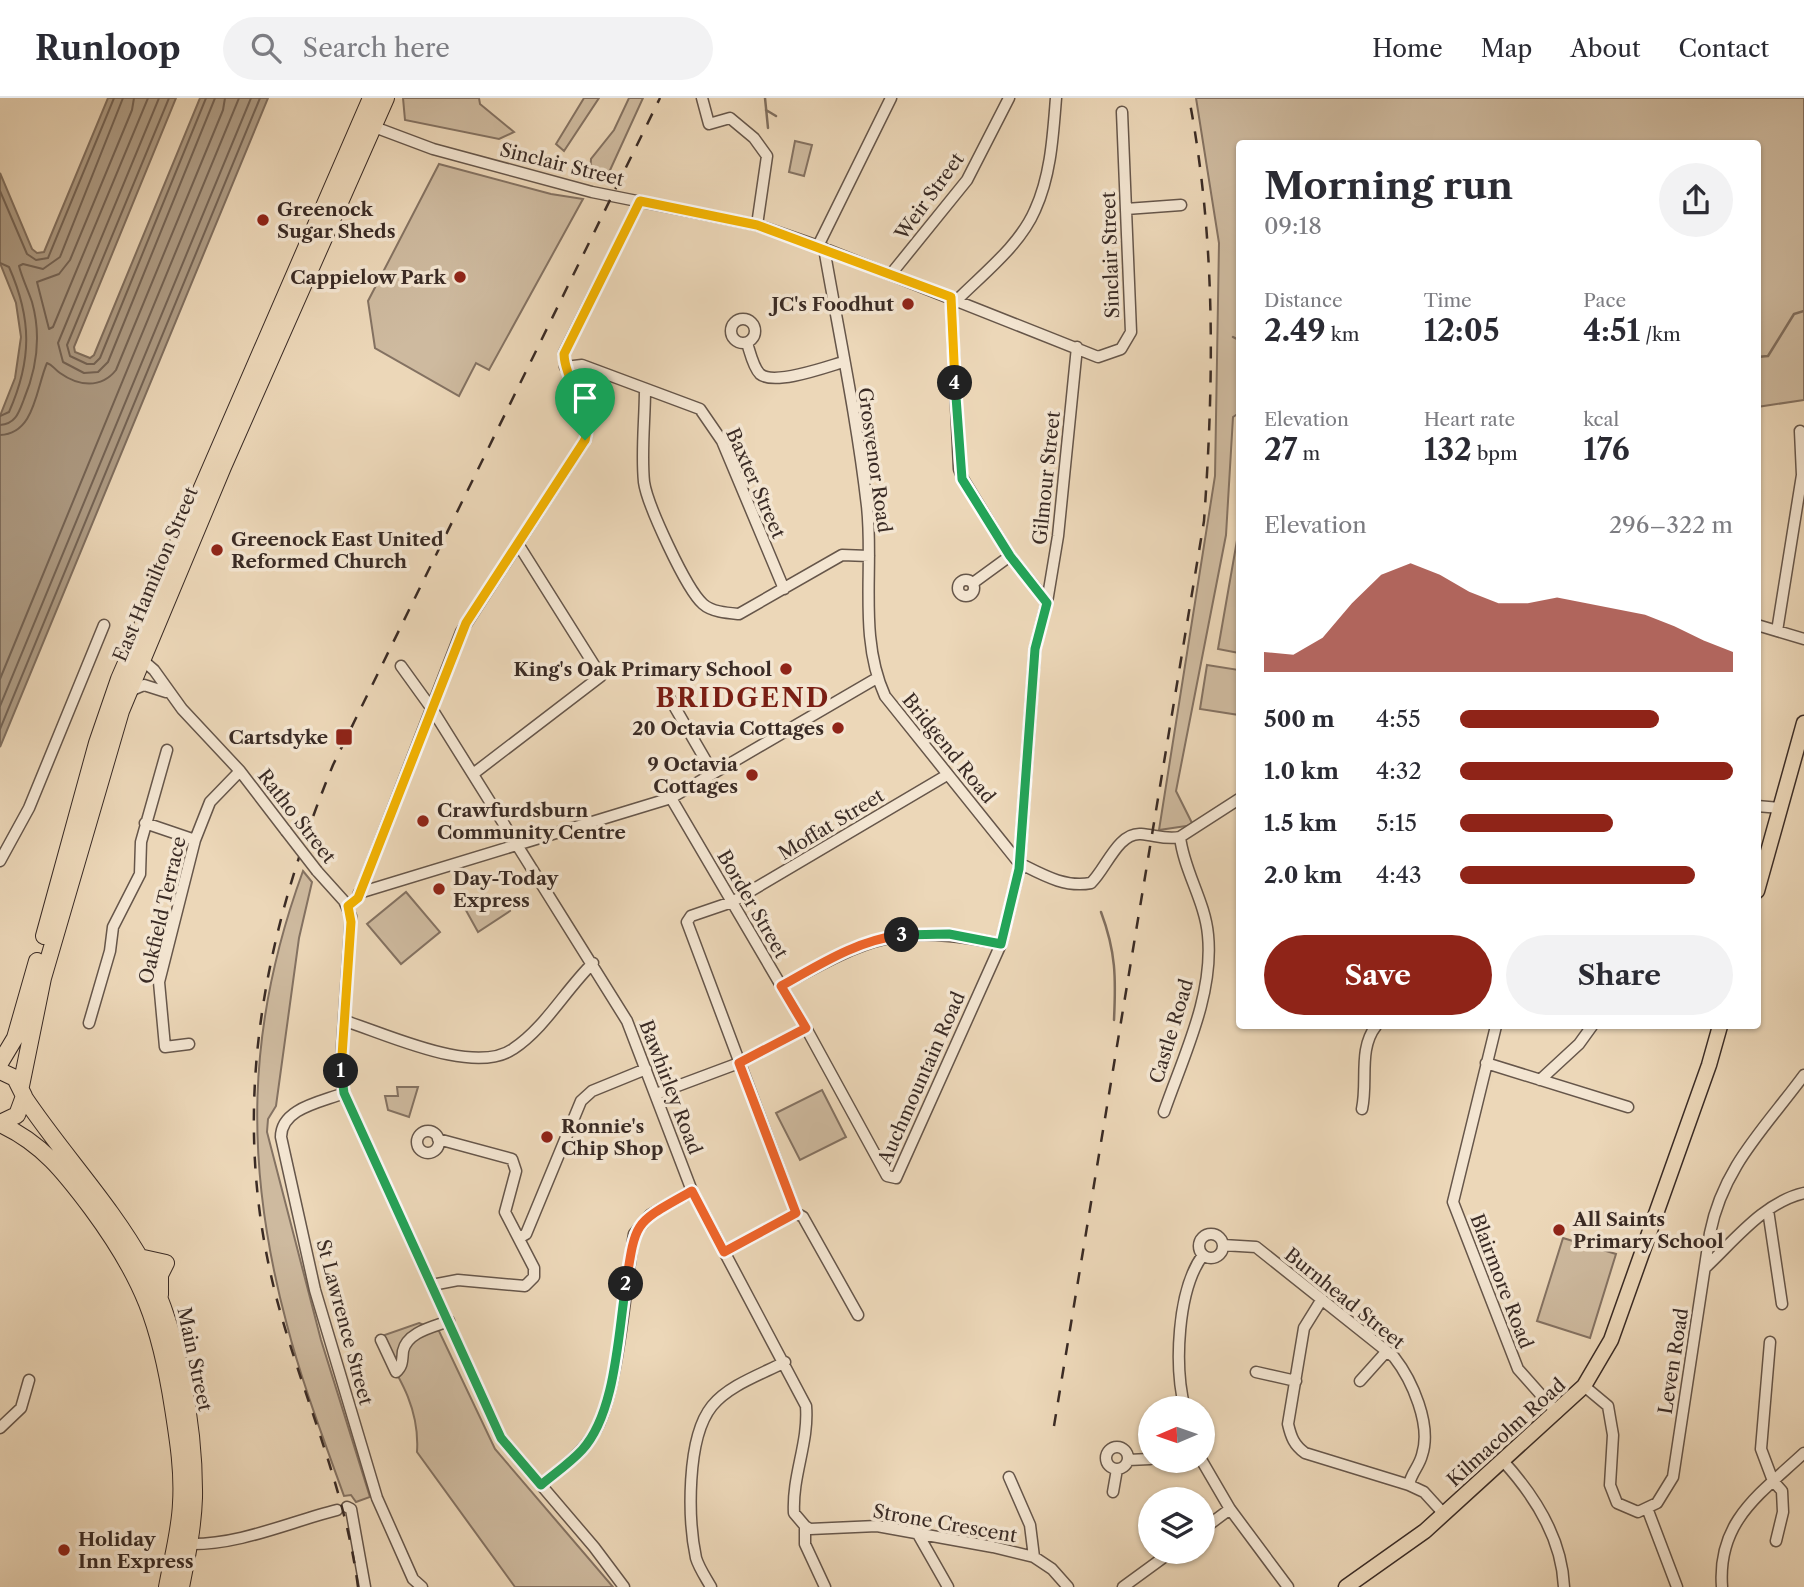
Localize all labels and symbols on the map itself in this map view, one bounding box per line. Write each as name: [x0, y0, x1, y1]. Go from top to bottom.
street label: Sinclair Street: [497, 138, 627, 191]
street label: Weir Street: [889, 148, 969, 245]
street label: Sinclair Street: [1097, 191, 1124, 319]
place label: Greenock Sugar Sheds: [277, 198, 396, 243]
marker: Greenock Sugar Sheds: [255, 212, 271, 228]
place label: Cappielow Park: [290, 266, 446, 289]
marker: Cappielow Park: [452, 269, 468, 285]
place label: JC's Foodhut: [768, 293, 894, 316]
marker: JC's Foodhut: [900, 296, 916, 312]
pin: 4: [937, 366, 972, 400]
pin: [555, 368, 615, 440]
street label: Grosvenor Road: [853, 386, 896, 535]
street label: Gilmour Street: [1028, 410, 1065, 546]
street label: Baxter Street: [721, 424, 790, 542]
street label: East Hamilton Street: [108, 483, 203, 665]
place label: Greenock East United Reformed Church: [231, 528, 444, 573]
marker: Greenock East United Reformed Church: [209, 542, 225, 558]
place label: King's Oak Primary School: [514, 658, 772, 681]
marker: King's Oak Primary School: [778, 661, 794, 677]
district label: BRIDGEND: [656, 682, 830, 714]
street label: Bridgend Road: [897, 689, 1000, 808]
place label: 20 Octavia Cottages: [632, 717, 824, 740]
marker: 20 Octavia Cottages: [830, 720, 846, 736]
place label: Cartsdyke: [228, 726, 328, 749]
marker: Cartsdyke: [334, 727, 354, 747]
place label: 9 Octavia Cottages: [648, 753, 739, 798]
street label: Ratho Street: [253, 765, 341, 868]
marker: 9 Octavia Cottages: [744, 767, 760, 783]
street label: Moffat Street: [774, 784, 888, 865]
place label: Crawfurdsburn Community Centre: [437, 799, 626, 844]
marker: Crawfurdsburn Community Centre: [415, 813, 431, 829]
street label: Oakfield Terrace: [134, 834, 191, 986]
street label: Border Street: [712, 846, 793, 963]
place label: Day-Today Express: [453, 867, 559, 912]
marker: Day-Today Express: [431, 881, 447, 897]
pin: 3: [884, 918, 920, 952]
street label: Castle Road: [1145, 976, 1198, 1086]
street label: Auchmountain Road: [873, 988, 970, 1169]
street label: Bawhirley Road: [634, 1017, 707, 1158]
pin: 1: [324, 1054, 358, 1088]
place label: Ronnie's Chip Shop: [561, 1115, 664, 1160]
marker: Ronnie's Chip Shop: [539, 1129, 555, 1145]
place label: All Saints Primary School: [1572, 1208, 1724, 1253]
street label: Blairmore Road: [1465, 1211, 1538, 1352]
marker: All Saints Primary School: [1551, 1222, 1567, 1238]
street label: St Lawrence Street: [311, 1237, 378, 1408]
street label: Burnhead Street: [1280, 1243, 1410, 1354]
pin: 2: [608, 1266, 644, 1302]
street label: Main Street: [172, 1305, 217, 1413]
street label: Leven Road: [1654, 1306, 1693, 1416]
street label: Kilmacolm Road: [1443, 1373, 1570, 1491]
north arrow: [1138, 1396, 1214, 1474]
street label: Strone Crescent: [871, 1500, 1019, 1548]
place label: Holiday Inn Express: [78, 1528, 194, 1573]
marker: Holiday Inn Express: [56, 1542, 72, 1558]

